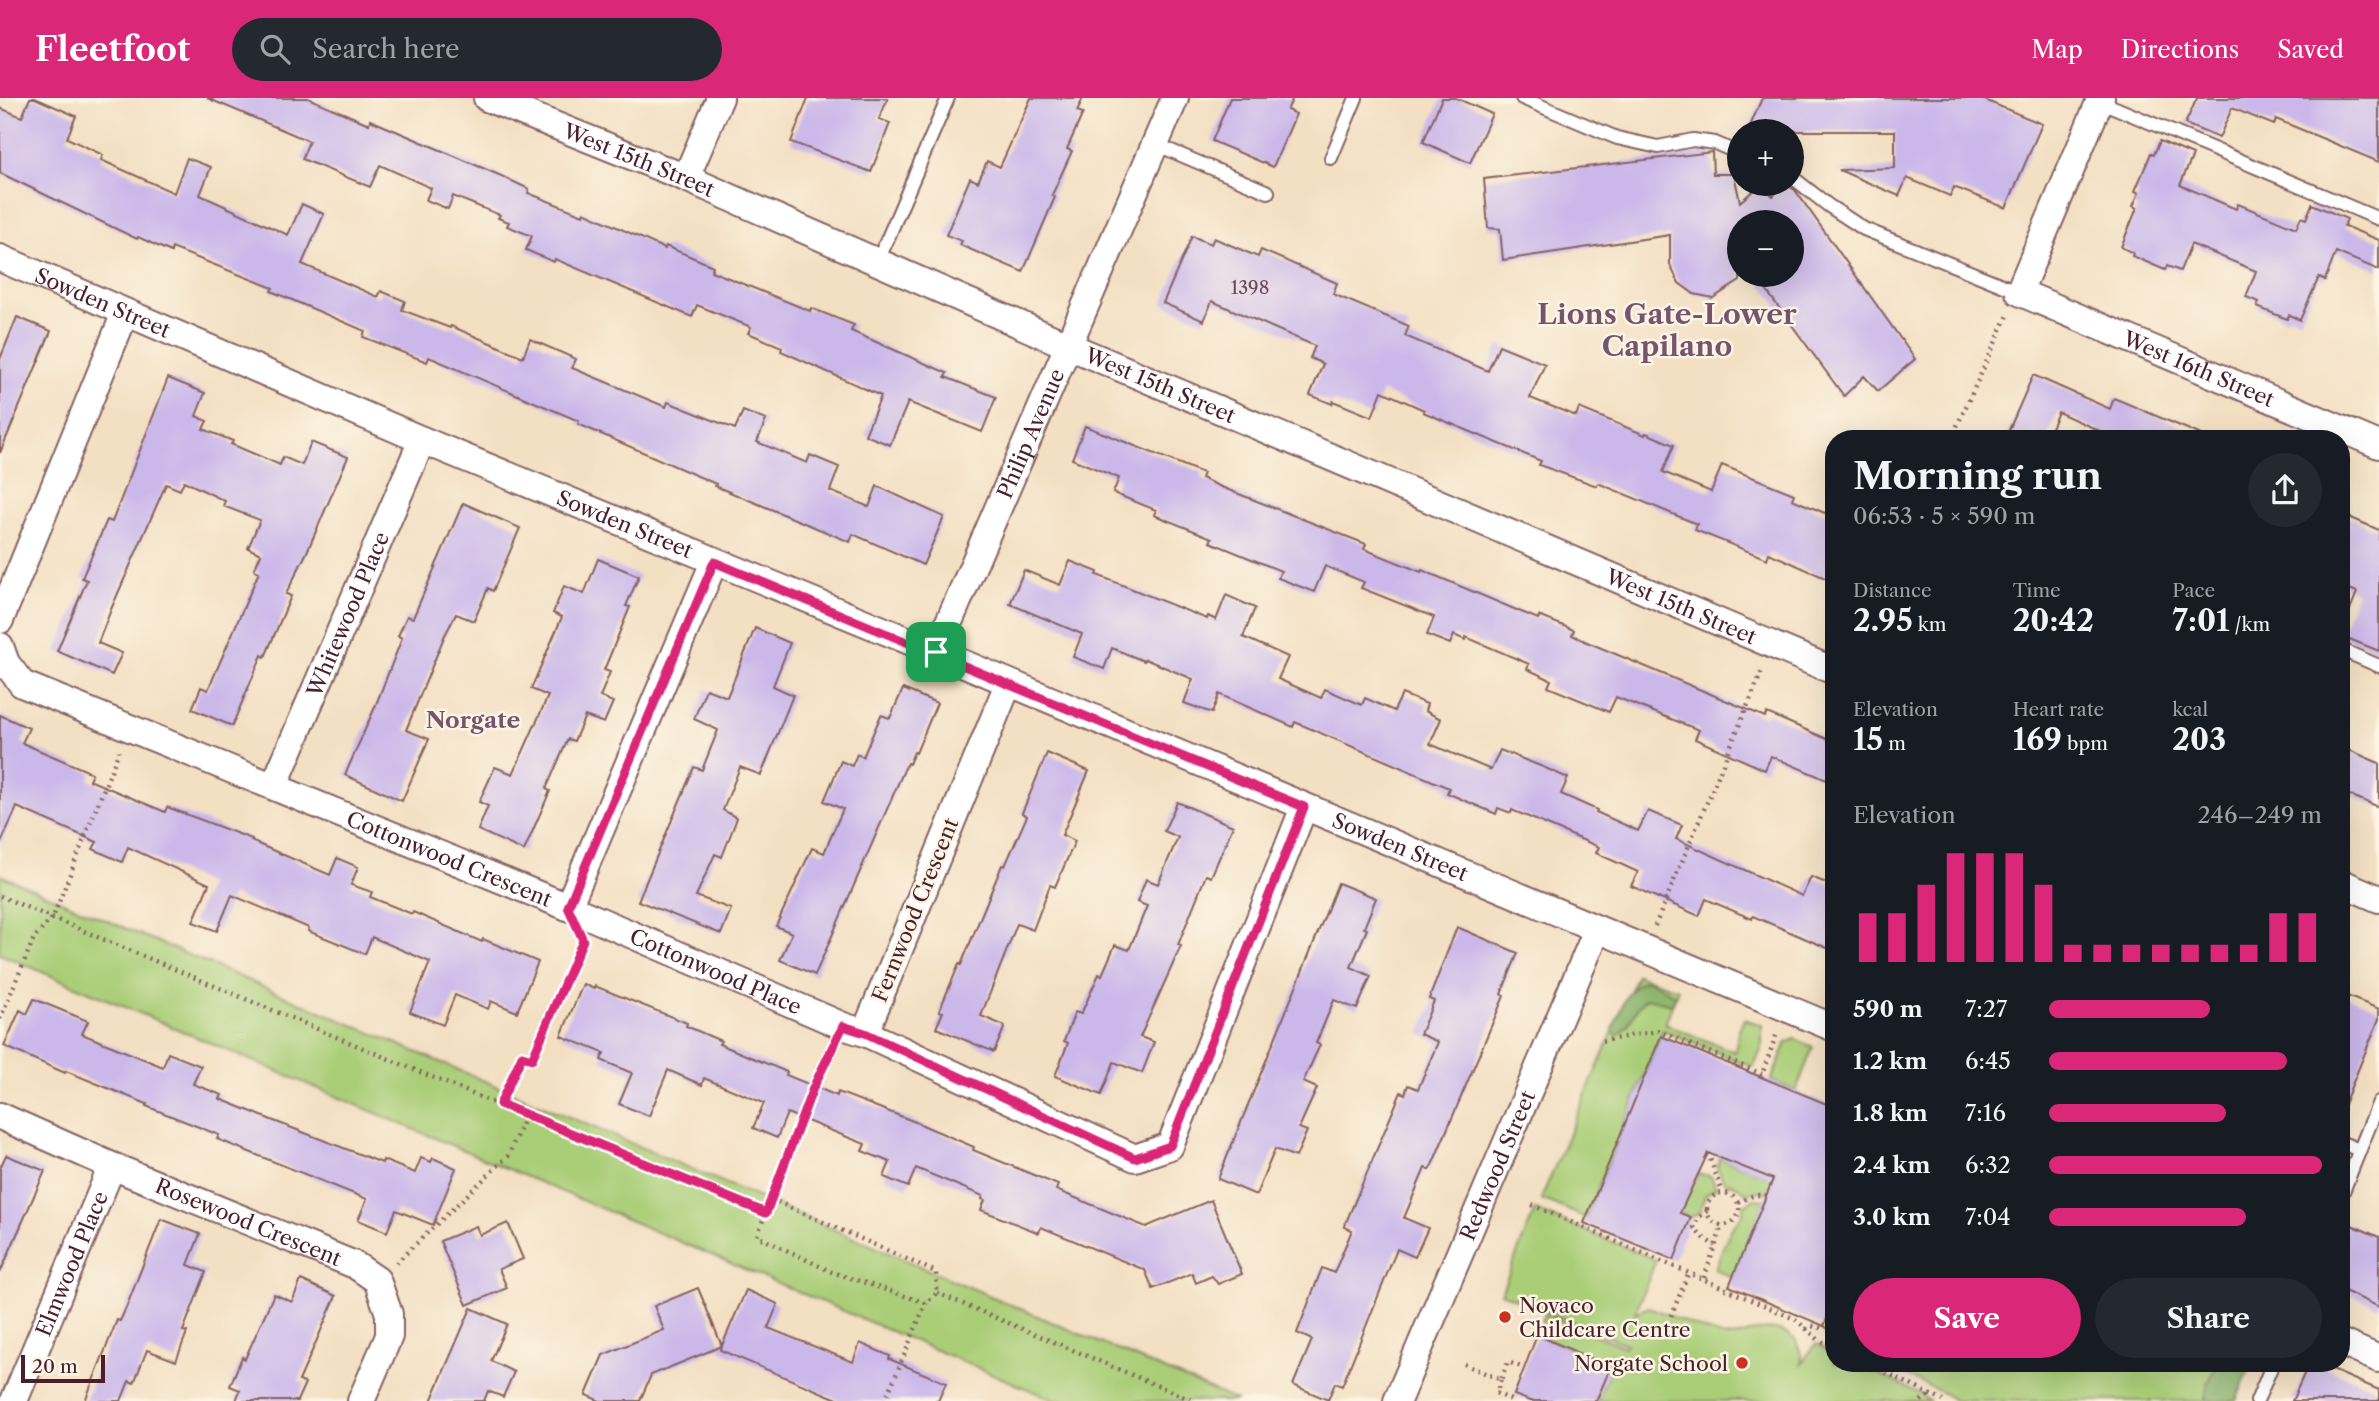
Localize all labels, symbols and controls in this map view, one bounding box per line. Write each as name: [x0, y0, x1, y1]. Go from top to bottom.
search box: [232, 18, 722, 81]
text: Fleetfoot: [35, 29, 190, 70]
icon: search: [256, 30, 294, 68]
text: Search here: [312, 33, 460, 65]
text: Map: [2031, 35, 2083, 64]
text: Directions: [2121, 35, 2239, 64]
text: Saved: [2277, 35, 2344, 64]
street label: West 15th Street: [559, 117, 719, 202]
map controls: [1727, 119, 1804, 287]
button: +: [1727, 119, 1804, 196]
button: −: [1727, 210, 1804, 287]
street label: Sowden Street: [31, 262, 175, 343]
house number: 1398: [1231, 277, 1269, 299]
district label: Lions Gate-Lower Capilano: [1537, 297, 1797, 363]
street label: West 16th Street: [2118, 325, 2279, 412]
street label: West 15th Street: [1080, 341, 1240, 428]
street label: Philip Avenue: [991, 365, 1069, 502]
text: Morning run: [1853, 452, 2102, 499]
button: share: [2248, 453, 2322, 527]
street label: Sowden Street: [553, 485, 697, 563]
text: 06:53 · 5 × 590 m: [1853, 502, 2035, 530]
street label: Whitewood Place: [301, 528, 394, 701]
street label: West 15th Street: [1601, 563, 1761, 649]
text: Distance: [1853, 579, 1932, 602]
text: Time: [2013, 579, 2061, 602]
text: Pace: [2172, 579, 2215, 602]
text: 2.95: [1853, 602, 1913, 639]
text: 20:42: [2013, 602, 2094, 639]
text: 7:01: [2172, 602, 2230, 639]
text: km: [1913, 613, 1947, 636]
text: /km: [2230, 613, 2270, 636]
pin: [906, 622, 966, 682]
icon: arrive: [917, 633, 955, 671]
text: Elevation: [1853, 698, 1938, 721]
text: Heart rate: [2013, 698, 2104, 721]
text: kcal: [2172, 698, 2208, 721]
district label: Norgate: [426, 706, 521, 734]
text: 15: [1853, 721, 1883, 758]
text: 169: [2013, 721, 2062, 758]
text: 203: [2172, 721, 2226, 758]
text: m: [1883, 732, 1906, 755]
text: bpm: [2062, 732, 2108, 755]
text: Elevation: [1853, 801, 1956, 829]
text: 246–249 m: [2197, 801, 2322, 829]
street label: Cottonwood Crescent: [343, 805, 556, 912]
street label: Sowden Street: [1329, 807, 1472, 886]
street label: Fernwood Crescent: [867, 814, 964, 1006]
street label: Cottonwood Place: [626, 923, 805, 1019]
text: 590 m: [1853, 995, 1923, 1023]
text: 7:27: [1965, 995, 2007, 1023]
text: 1.2 km: [1853, 1047, 1927, 1075]
text: 6:45: [1965, 1047, 2011, 1075]
street label: Redwood Street: [1454, 1086, 1540, 1244]
text: 1.8 km: [1853, 1099, 1928, 1127]
text: 7:16: [1965, 1099, 2006, 1127]
text: 2.4 km: [1853, 1151, 1930, 1179]
text: 6:32: [1965, 1151, 2011, 1179]
street label: Rosewood Crescent: [152, 1173, 346, 1271]
street label: Elmwood Place: [30, 1187, 113, 1340]
text: 3.0 km: [1853, 1203, 1931, 1231]
text: 7:04: [1965, 1203, 2011, 1231]
button: Save: [1853, 1278, 2081, 1358]
button: Share: [2095, 1278, 2322, 1358]
place label: Novaco Childcare Centre: [1519, 1293, 1691, 1342]
marker: Novaco Childcare Centre: [1497, 1309, 1513, 1325]
place label: Norgate School: [1574, 1351, 1728, 1376]
scale bar: [21, 1352, 105, 1384]
text: 20 m: [32, 1355, 78, 1378]
marker: Norgate School: [1734, 1355, 1750, 1371]

